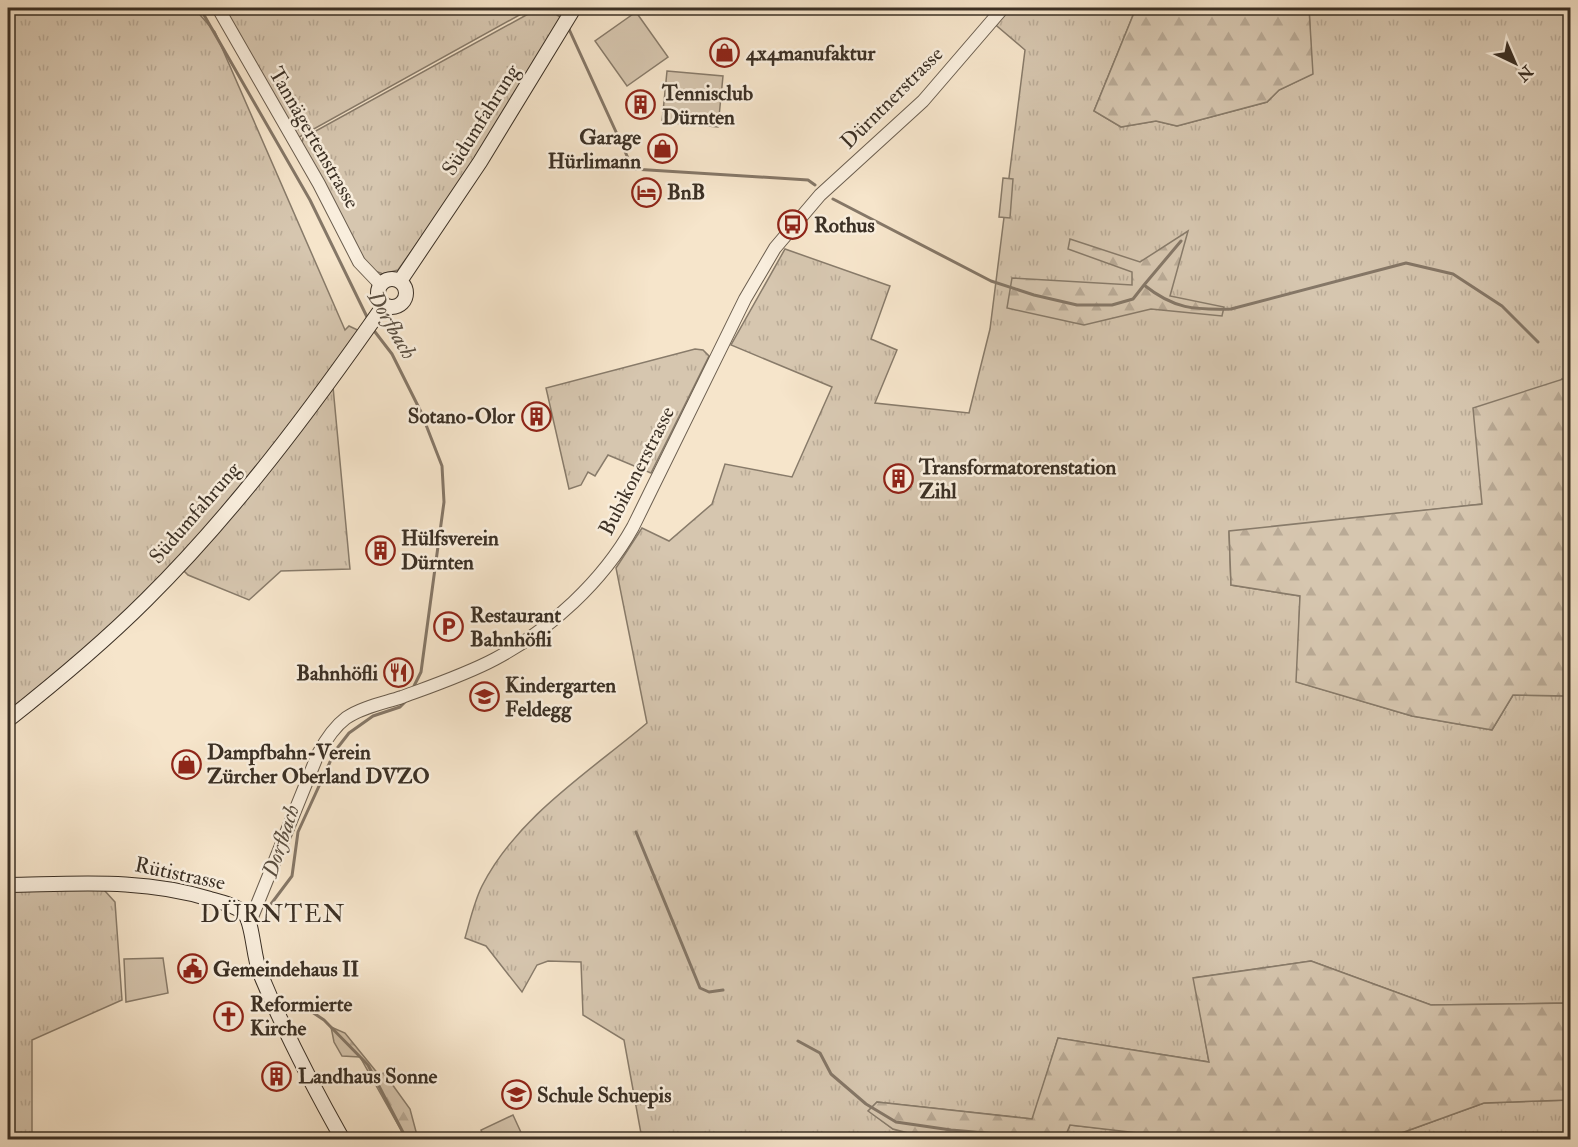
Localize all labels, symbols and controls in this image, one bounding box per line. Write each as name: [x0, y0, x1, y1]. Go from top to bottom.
north arrow: [1485, 33, 1545, 93]
shop icon: 4x4manufaktur: [709, 37, 741, 69]
place label: 4x4manufaktur: [745, 40, 876, 67]
street label: Dürntnerstrasse: [835, 41, 949, 155]
street label: Südumfahrung: [436, 59, 526, 181]
text: N: [1512, 60, 1538, 86]
street label: Tannägertenstrasse: [263, 62, 366, 214]
place label: Tennisclub Dürnten: [661, 80, 754, 131]
building icon: Tennisclub Dürnten: [625, 89, 657, 121]
place label: Garage Hürlimann: [548, 124, 641, 175]
shop icon: Garage Hürlimann: [646, 133, 678, 165]
hotel icon: BnB: [630, 176, 662, 208]
place label: BnB: [667, 179, 705, 206]
bus stop icon: Rothus: [777, 209, 809, 241]
place label: Rothus: [814, 212, 875, 239]
water label: Dorfbach: [361, 285, 423, 364]
building icon: Sotano-Olor: [520, 400, 552, 432]
street label: Bubikonerstrasse: [593, 402, 681, 540]
place label: Sotano-Olor: [408, 403, 516, 430]
place label: Transformatorenstation Zihl: [918, 454, 1117, 505]
street label: Südumfahrung: [143, 456, 247, 570]
building icon: Transformatorenstation Zihl: [882, 463, 914, 495]
place label: Hülfsverein Dürnten: [401, 525, 499, 576]
building icon: Hülfsverein Dürnten: [364, 534, 396, 566]
place label: Restaurant Bahnhöfli: [470, 602, 561, 653]
parking icon: Restaurant Bahnhöfli: [433, 611, 465, 643]
restaurant icon: Bahnhöfli: [383, 657, 415, 689]
place label: Bahnhöfli: [296, 660, 378, 687]
place label: Kindergarten Feldegg: [505, 672, 616, 723]
school or university icon: Kindergarten Feldegg: [468, 681, 500, 713]
place label: Dampfbahn-Verein Zürcher Oberland DVZO: [207, 739, 430, 790]
shop icon: Dampfbahn-Verein Zürcher Oberland DVZO: [170, 748, 202, 780]
water label: Dorfbach: [256, 801, 306, 882]
street label: Rütistrasse: [132, 851, 228, 897]
district label: DÜRNTEN: [200, 899, 346, 930]
public building icon: Gemeindehaus II: [176, 953, 208, 985]
place label: Gemeindehaus II: [213, 956, 360, 983]
place label: Reformierte Kirche: [250, 991, 352, 1042]
church icon: Reformierte Kirche: [213, 1000, 245, 1032]
building icon: Landhaus Sonne: [261, 1060, 293, 1092]
place label: Landhaus Sonne: [298, 1063, 438, 1090]
school or university icon: Schule Schuepis: [500, 1079, 532, 1111]
place label: Schule Schuepis: [537, 1082, 671, 1109]

